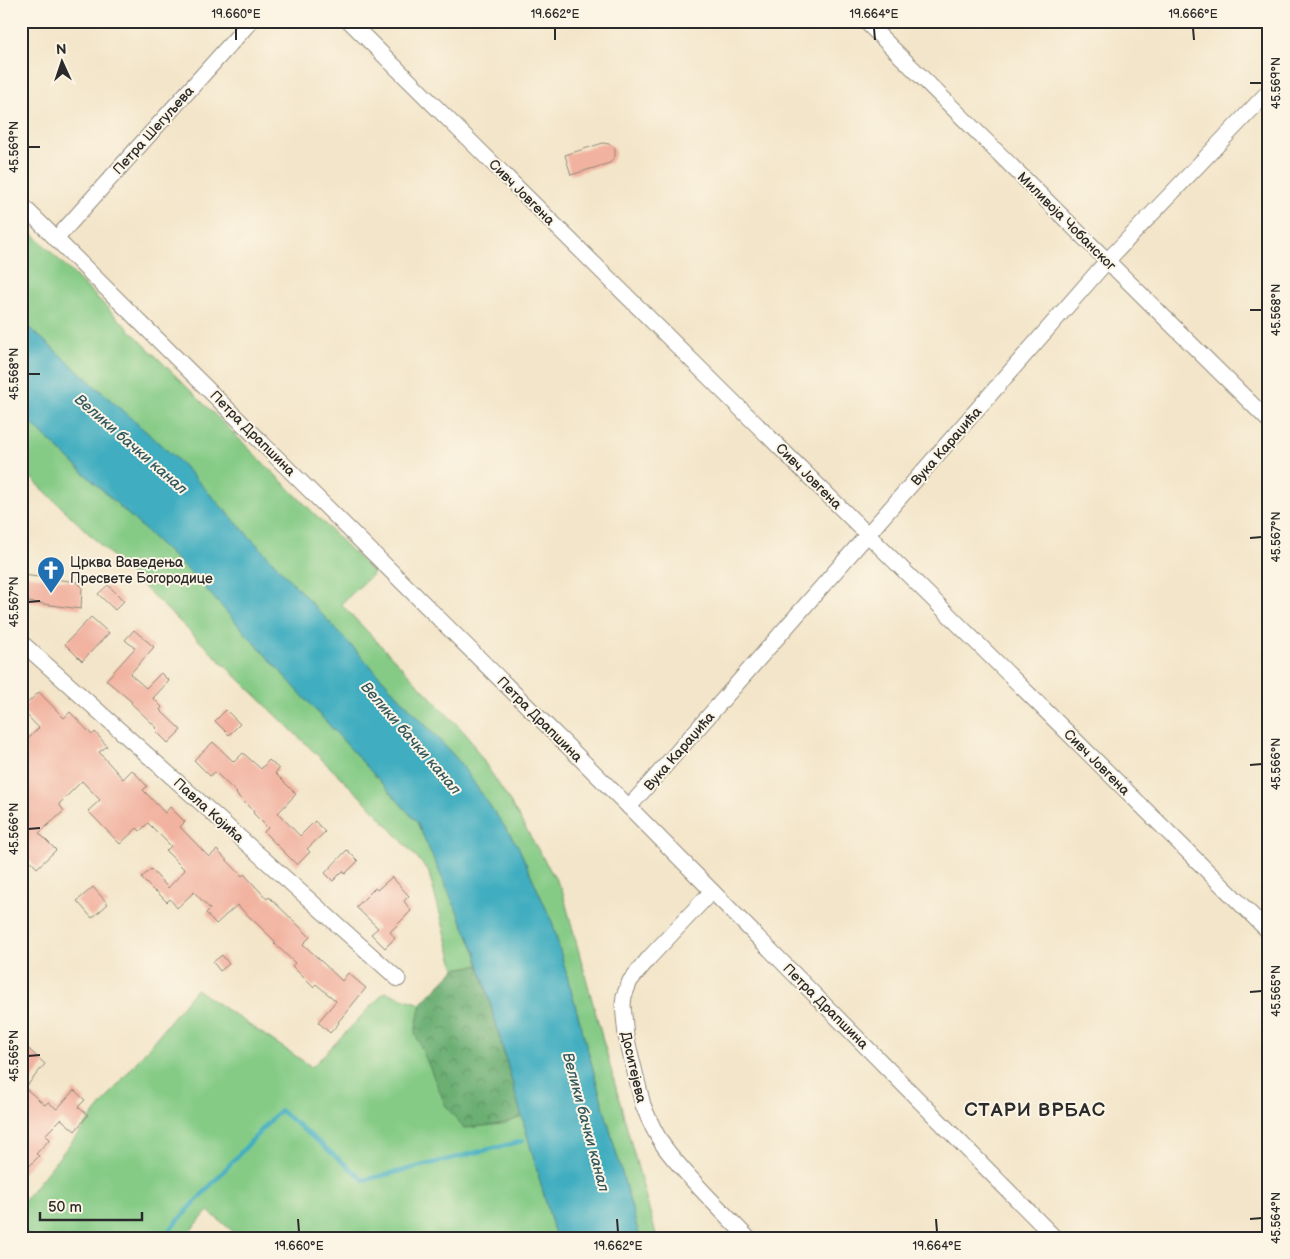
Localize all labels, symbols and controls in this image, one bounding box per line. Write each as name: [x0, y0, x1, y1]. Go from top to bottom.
text: 19.660°E: [211, 7, 261, 22]
text: 19.662°E: [531, 7, 579, 22]
text: 19.664°E: [850, 7, 899, 22]
text: 19.666°E: [1168, 7, 1218, 22]
north arrow: [38, 38, 88, 88]
text: N: [56, 41, 67, 58]
text: 45.569°N: [1269, 57, 1284, 109]
street label: Петра Шегуљева: [109, 82, 198, 178]
text: 45.569°N: [7, 121, 22, 173]
street label: Сивч Јовгена: [485, 156, 559, 229]
street label: Миливоја Чобанског: [1014, 168, 1120, 275]
text: 45.568°N: [1269, 284, 1284, 336]
text: 45.568°N: [7, 348, 22, 400]
street label: Петра Драпшина: [206, 387, 299, 480]
water label: Велики бачки канал: [70, 390, 191, 499]
street label: Вука Караџића: [908, 403, 986, 489]
street label: Сивч Јовгена: [772, 440, 846, 513]
text: 45.567°N: [1269, 511, 1284, 563]
place label: Црква Ваведења Пресвете Богородице: [70, 554, 213, 587]
church icon: Црква Ваведења Пресвете Богородице: [36, 555, 66, 594]
text: 45.567°N: [7, 576, 22, 628]
street label: Петра Драпшина: [493, 673, 586, 766]
water label: Велики бачки канал: [356, 678, 465, 799]
street label: Вука Караџића: [641, 708, 719, 794]
street label: Сивч Јовгена: [1060, 726, 1134, 799]
text: 45.566°N: [1269, 738, 1284, 790]
street label: Павла Којића: [170, 774, 248, 847]
text: 45.566°N: [7, 803, 22, 855]
street label: Петра Драпшина: [779, 960, 872, 1053]
text: 45.565°N: [1269, 965, 1284, 1017]
text: 45.565°N: [7, 1030, 22, 1082]
street label: Доситејева: [617, 1030, 650, 1105]
water label: Велики бачки канал: [558, 1050, 613, 1194]
district label: СТАРИ ВРБАС: [964, 1099, 1106, 1122]
scale bar: [40, 1189, 142, 1221]
text: 45.564°N: [1269, 1192, 1284, 1244]
text: 50 m: [48, 1198, 82, 1217]
text: 19.660°E: [274, 1239, 324, 1254]
text: 19.662°E: [594, 1239, 642, 1254]
text: 19.664°E: [913, 1239, 962, 1254]

